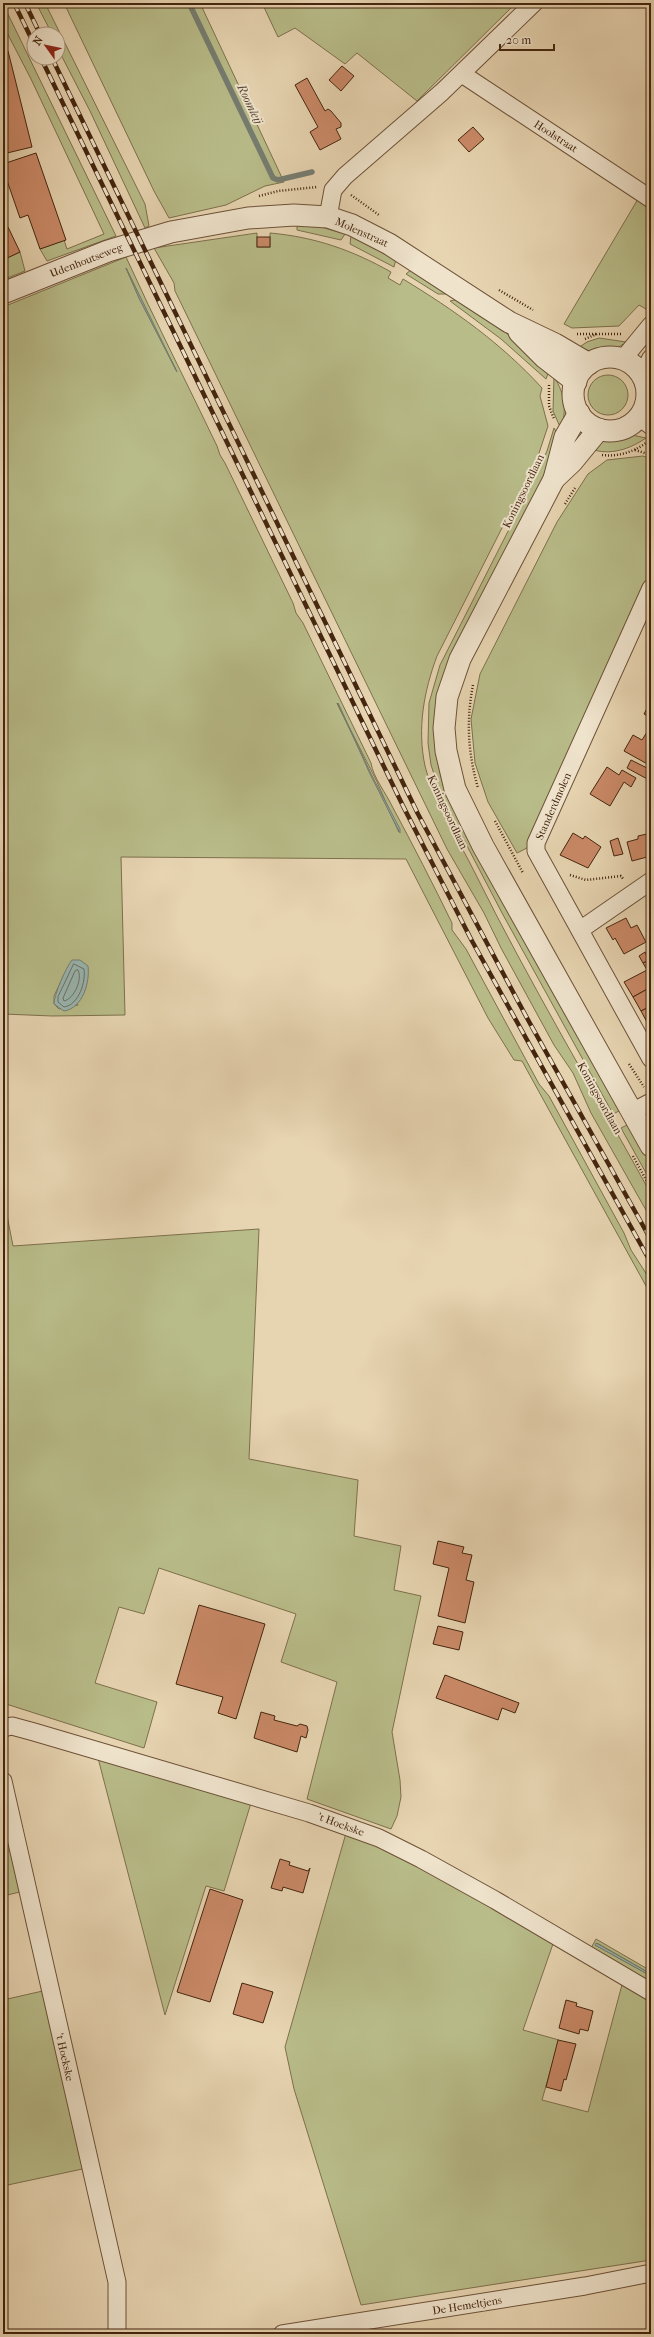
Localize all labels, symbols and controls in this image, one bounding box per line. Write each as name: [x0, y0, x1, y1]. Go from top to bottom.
north arrow: [26, 26, 66, 66]
scale bar: [500, 26, 554, 52]
text: N: [30, 33, 46, 48]
text: 20 m: [506, 33, 531, 47]
water label: Roomleij: [234, 81, 266, 127]
street label: Hoolstraat: [531, 118, 580, 155]
street label: Molenstraat: [333, 215, 391, 250]
street label: Udenhoutseweg: [48, 241, 124, 280]
street label: Koningsoordlaan: [500, 452, 547, 530]
street label: Standerdmolen: [533, 770, 574, 842]
street label: Koningsoordlaan: [425, 773, 471, 852]
street label: Koningsoordlaan: [574, 1060, 625, 1137]
street label: 't Hoekske: [316, 1810, 367, 1839]
street label: 't Hoekske: [53, 2032, 76, 2083]
street label: De Hemeltjens: [431, 2294, 503, 2317]

